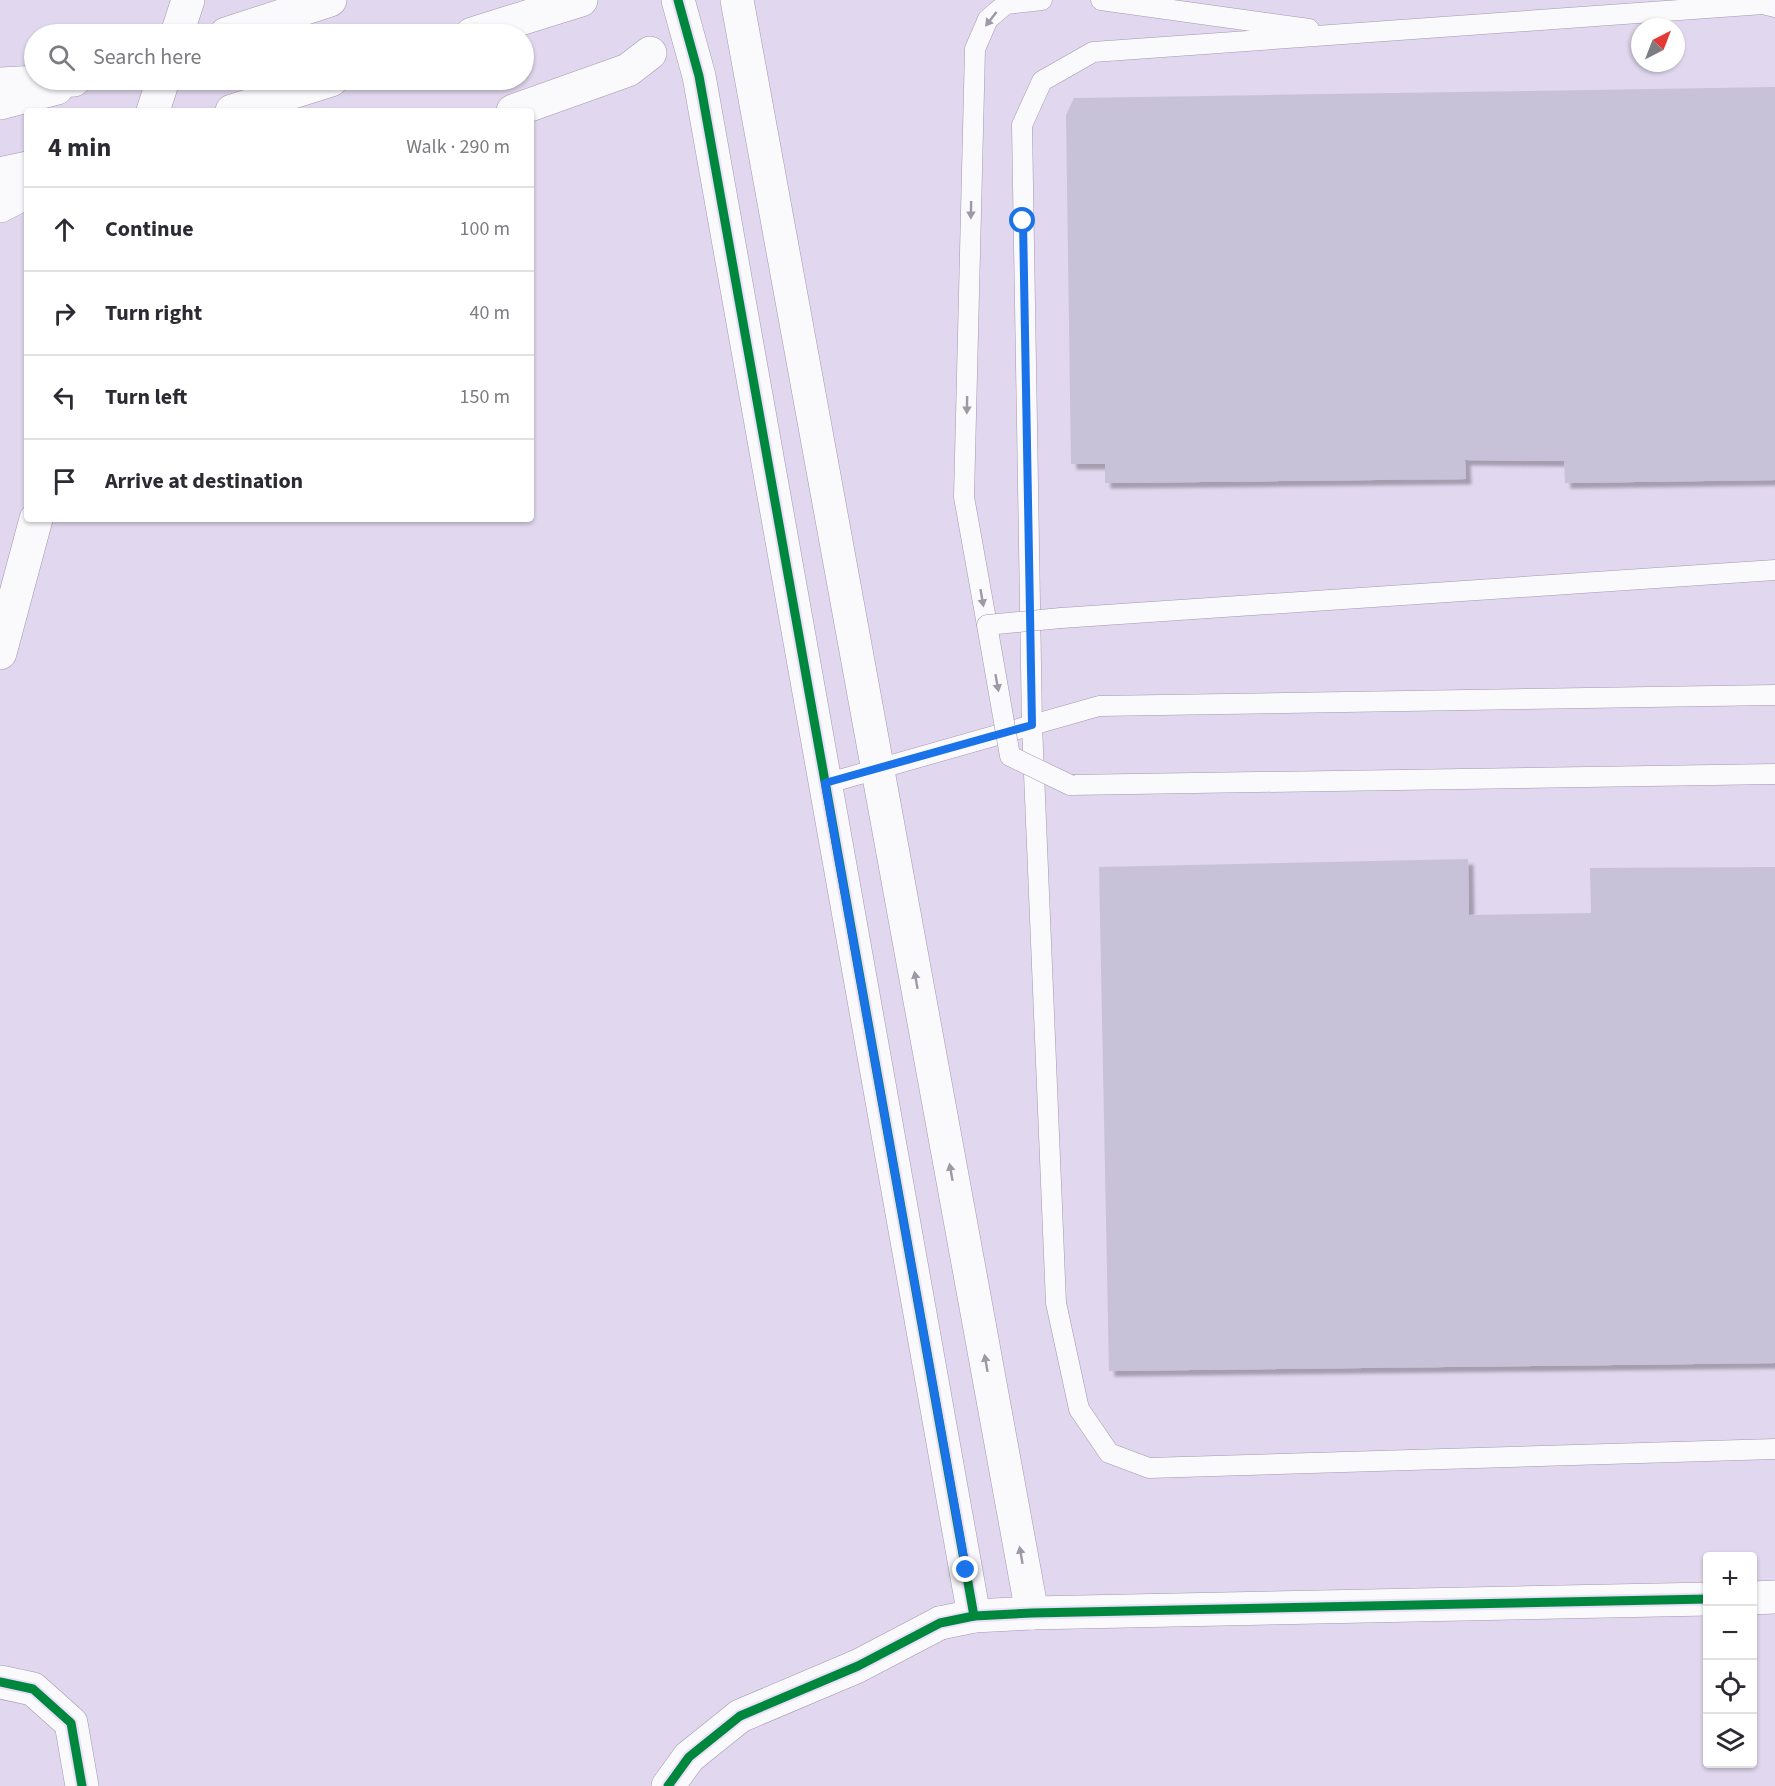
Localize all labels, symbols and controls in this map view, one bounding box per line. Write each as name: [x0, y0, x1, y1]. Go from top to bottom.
one-way arrow: [985, 11, 997, 27]
north arrow: [1631, 18, 1685, 72]
search box: [24, 24, 534, 90]
icon: search: [45, 41, 78, 74]
text: Search here: [93, 41, 201, 73]
text: 4 min: [48, 129, 111, 166]
text: Walk · 290 m: [406, 133, 510, 161]
one-way arrow: [967, 200, 976, 219]
route start: [1009, 207, 1035, 233]
icon: ahead: [48, 213, 81, 246]
text: Continue: [105, 213, 194, 245]
text: 100 m: [460, 215, 510, 243]
icon: right: [48, 297, 81, 330]
text: Turn right: [105, 297, 202, 329]
text: 40 m: [470, 299, 510, 327]
icon: left: [48, 381, 81, 414]
text: Turn left: [105, 381, 187, 413]
text: 150 m: [460, 383, 510, 411]
one-way arrow: [962, 395, 971, 414]
icon: arrive: [48, 465, 81, 498]
text: Arrive at destination: [105, 465, 303, 497]
one-way arrow: [978, 589, 987, 608]
one-way arrow: [993, 673, 1002, 692]
one-way arrow: [911, 970, 920, 989]
one-way arrow: [946, 1162, 955, 1181]
one-way arrow: [981, 1354, 990, 1373]
one-way arrow: [1016, 1546, 1025, 1565]
map controls: [1703, 1552, 1757, 1768]
button: +: [1703, 1552, 1757, 1606]
route end: [952, 1556, 978, 1582]
button: −: [1703, 1606, 1757, 1660]
button: locate: [1703, 1660, 1757, 1714]
button: layers: [1703, 1714, 1757, 1768]

